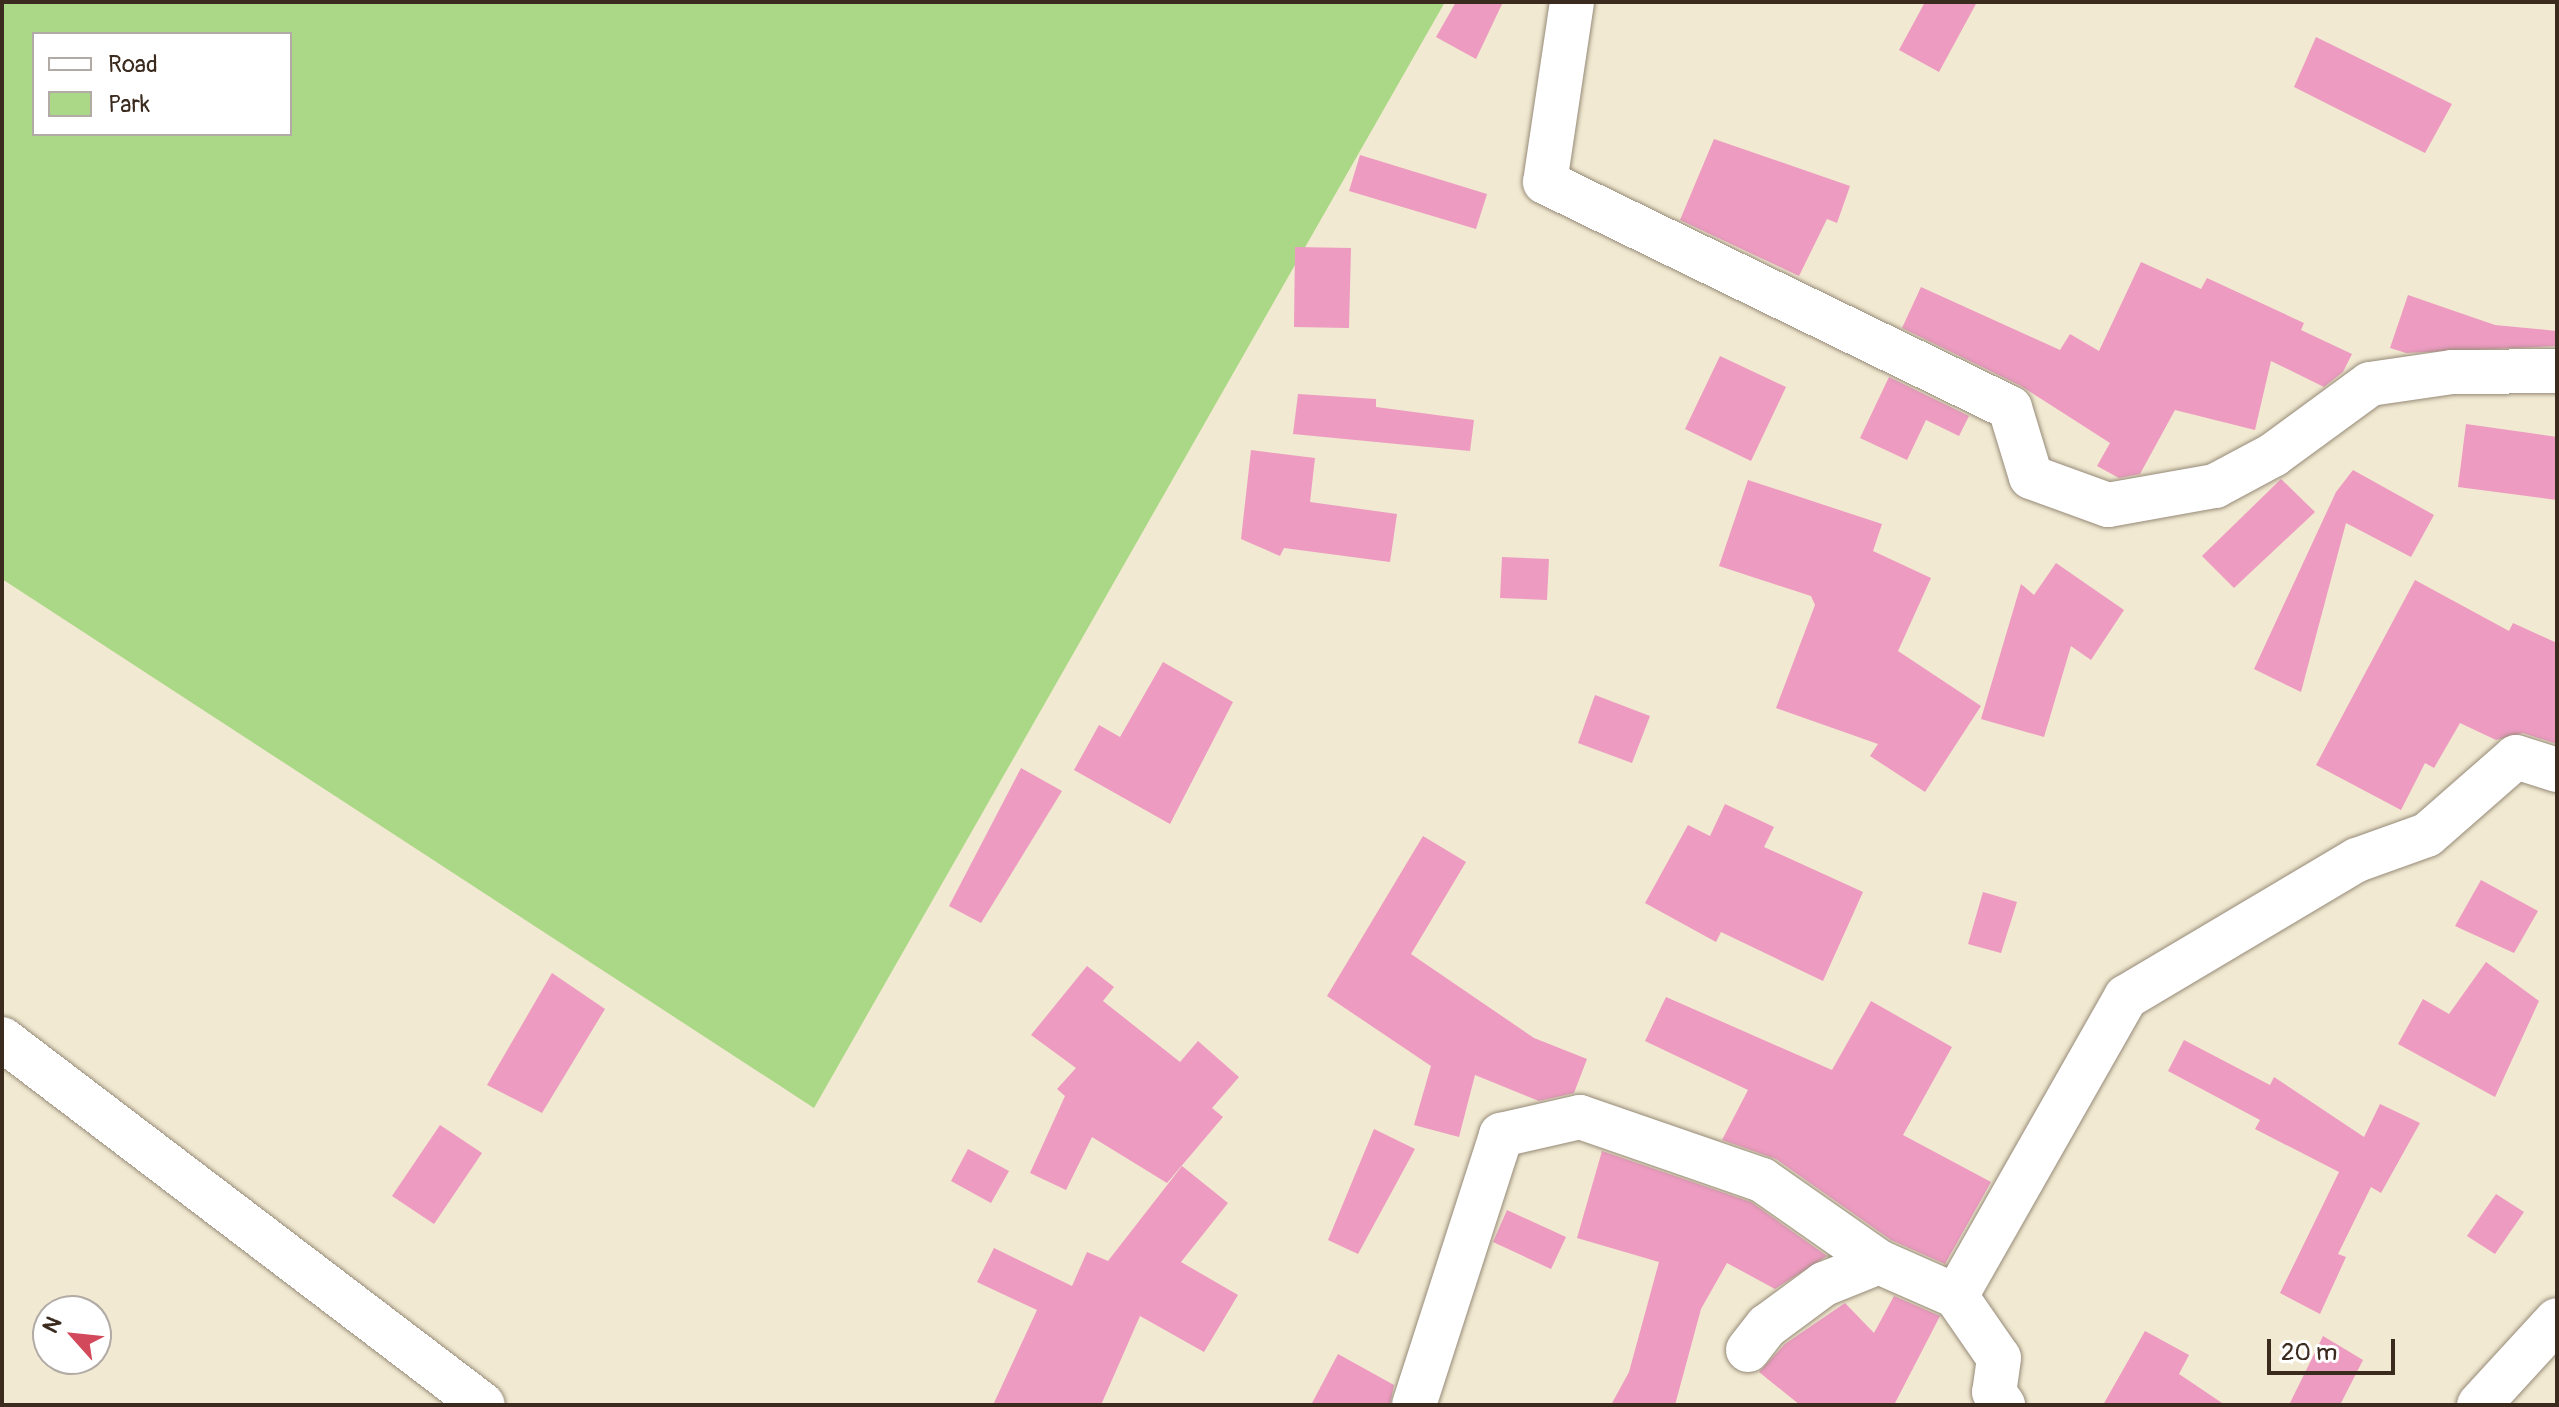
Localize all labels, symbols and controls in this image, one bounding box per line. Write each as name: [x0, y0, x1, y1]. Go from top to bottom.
legend: [32, 32, 292, 136]
text: Road: [108, 50, 158, 79]
text: Park: [108, 90, 150, 119]
north arrow: [32, 1295, 112, 1375]
text: N: [37, 1312, 68, 1338]
scale bar: [2271, 1323, 2399, 1373]
text: 20 m: [2281, 1338, 2337, 1367]

